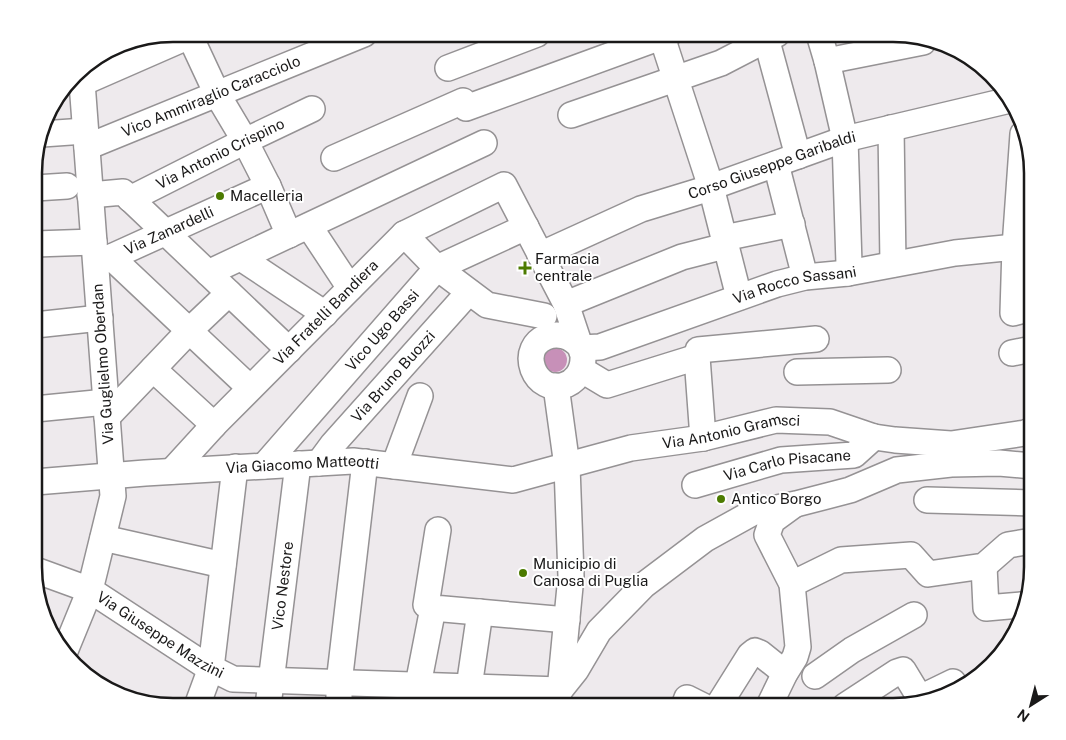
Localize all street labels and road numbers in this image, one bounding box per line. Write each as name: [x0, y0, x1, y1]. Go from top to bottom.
street label: Vico Ammiraglio Caracciolo: [119, 52, 303, 140]
street label: Via Antonio Crispino: [153, 115, 287, 192]
street label: Corso Giuseppe Garibaldi: [686, 128, 857, 202]
street label: Via Zanardelli: [121, 203, 216, 258]
street label: Via Fratelli Bandiera: [270, 256, 381, 368]
street label: Via Rocco Sassani: [730, 263, 858, 307]
street label: Via Guglielmo Oberdan: [88, 283, 117, 445]
street label: Vico Ugo Bassi: [342, 286, 422, 374]
street label: Via Bruno Buozzi: [348, 327, 438, 425]
street label: Via Antonio Gramsci: [661, 410, 801, 452]
street label: Via Carlo Pisacane: [722, 446, 851, 484]
street label: Via Giacomo Matteotti: [225, 452, 380, 476]
street label: Vico Nestore: [268, 540, 296, 631]
street label: Via Giuseppe Mazzini: [94, 588, 227, 681]

